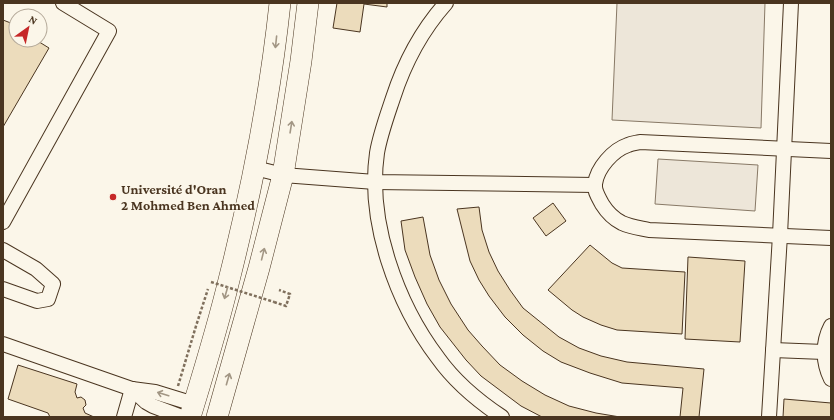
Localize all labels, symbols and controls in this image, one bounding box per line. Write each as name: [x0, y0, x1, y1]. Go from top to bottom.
north arrow: [8, 8, 48, 48]
text: N: [27, 13, 40, 27]
one-way arrow: [272, 35, 280, 48]
one-way arrow: [287, 121, 295, 134]
place label: Université d'Oran 2 Mohmed Ben Ahmed: [121, 181, 255, 213]
marker: Université d'Oran 2 Mohmed Ben Ahmed: [108, 192, 118, 202]
one-way arrow: [260, 248, 267, 261]
one-way arrow: [222, 286, 229, 299]
one-way arrow: [225, 373, 232, 386]
one-way arrow: [157, 390, 170, 397]

